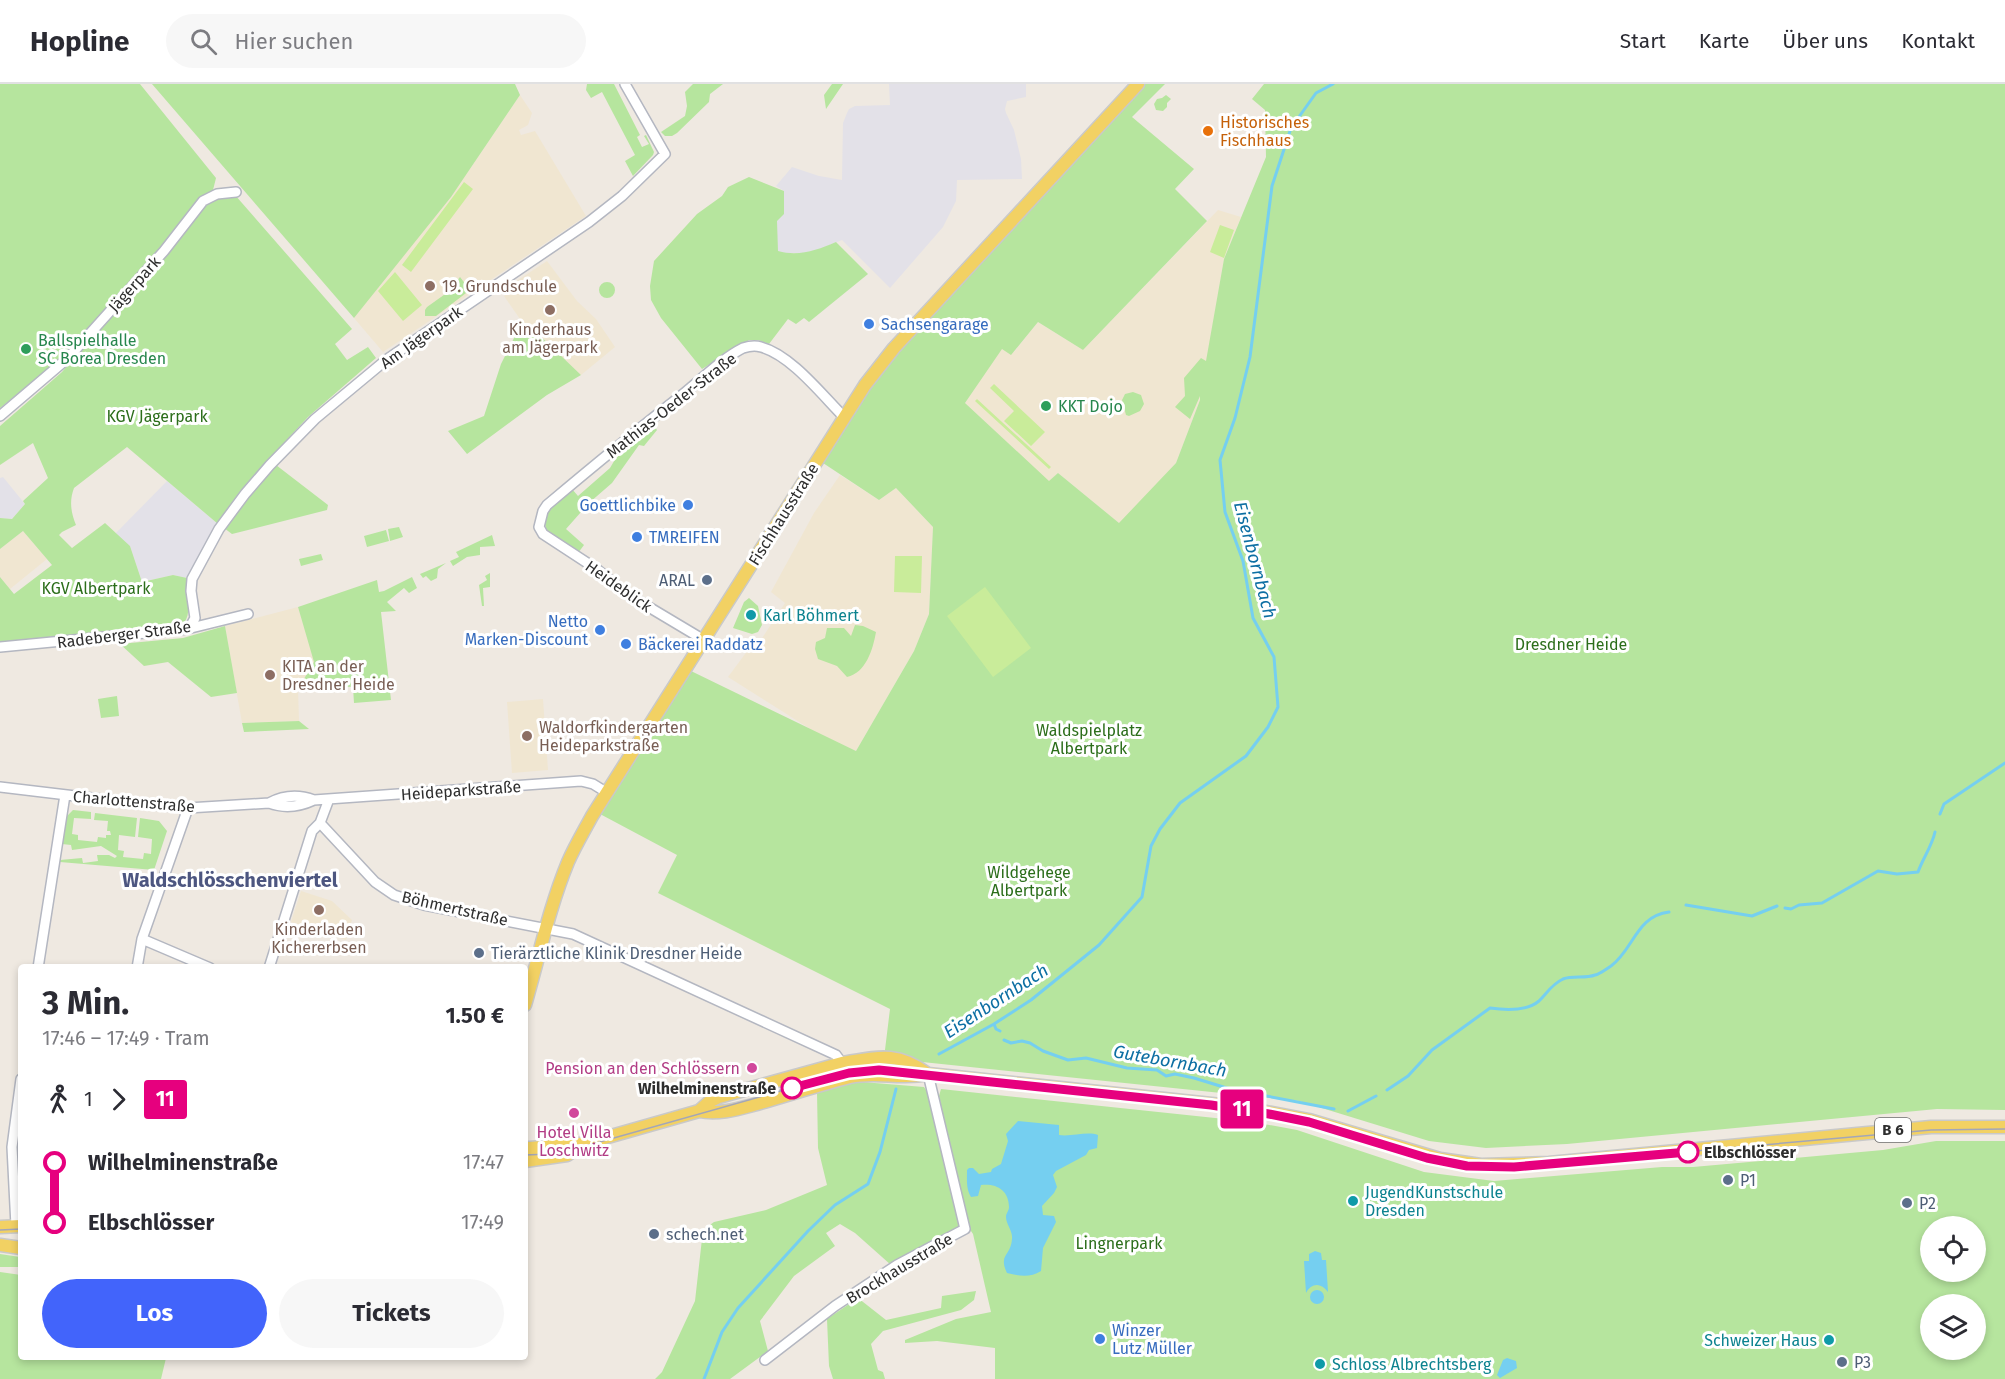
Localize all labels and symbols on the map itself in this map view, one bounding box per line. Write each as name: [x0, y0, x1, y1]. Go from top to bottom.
place label: Historisches Fischhaus: [1220, 113, 1309, 150]
marker: Historisches Fischhaus: [1201, 124, 1215, 138]
street label: Jägerpark: [104, 252, 165, 316]
place label: 19. Grundschule: [442, 277, 557, 296]
marker: 19. Grundschule: [423, 279, 437, 293]
street label: Am Jägerpark: [377, 302, 467, 373]
marker: Kinderhaus am Jägerpark: [543, 303, 557, 317]
place label: Sachsengarage: [881, 315, 989, 334]
marker: Sachsengarage: [862, 317, 876, 331]
place label: Kinderhaus am Jägerpark: [502, 320, 599, 357]
place label: Ballspielhalle SC Borea Dresden: [38, 331, 166, 368]
marker: Ballspielhalle SC Borea Dresden: [19, 342, 33, 356]
street label: Mathias-Oeder-Straße: [603, 349, 740, 462]
place label: KKT Dojo: [1058, 397, 1123, 416]
marker: KKT Dojo: [1039, 399, 1053, 413]
park label: KGV Jägerpark: [106, 407, 208, 426]
street label: Fischhausstraße: [744, 460, 822, 569]
place label: Goettlichbike: [579, 496, 676, 515]
marker: Goettlichbike: [681, 498, 695, 512]
water label: Eisenbornbach: [1229, 499, 1281, 621]
place label: TMREIFEN: [649, 528, 720, 547]
marker: TMREIFEN: [630, 530, 644, 544]
street label: Heideblick: [582, 557, 656, 617]
place label: ARAL: [659, 571, 695, 590]
marker: ARAL: [700, 573, 714, 587]
park label: KGV Albertpark: [42, 579, 151, 598]
place label: Karl Böhmert: [763, 606, 859, 625]
marker: Karl Böhmert: [744, 608, 758, 622]
place label: Netto Marken-Discount: [465, 612, 588, 649]
street label: Radeberger Straße: [56, 617, 192, 652]
marker: Netto Marken-Discount: [593, 623, 607, 637]
place label: Bäckerei Raddatz: [638, 635, 763, 654]
park label: Dresdner Heide: [1515, 635, 1627, 654]
marker: Bäckerei Raddatz: [619, 637, 633, 651]
place label: KITA an der Dresdner Heide: [282, 657, 395, 694]
marker: KITA an der Dresdner Heide: [263, 668, 277, 682]
place label: Waldorfkindergarten Heideparkstraße: [539, 718, 688, 755]
park label: Waldspielplatz Albertpark: [1036, 721, 1142, 758]
marker: Waldorfkindergarten Heideparkstraße: [520, 729, 534, 743]
street label: Heideparkstraße: [400, 777, 522, 804]
street label: Charlottenstraße: [72, 787, 196, 816]
park label: Wildgehege Albertpark: [987, 863, 1071, 900]
district label: Waldschlösschenviertel: [122, 868, 338, 892]
street label: Böhmertstraße: [400, 887, 510, 930]
marker: Kinderladen Kichererbsen: [312, 903, 326, 917]
place label: Kinderladen Kichererbsen: [271, 920, 367, 957]
place label: Tierärztliche Klinik Dresdner Heide: [491, 944, 742, 963]
marker: Tierärztliche Klinik Dresdner Heide: [472, 946, 486, 960]
water label: Eisenbornbach: [940, 959, 1052, 1043]
water label: Gutebornbach: [1112, 1040, 1228, 1082]
place label: Pension an den Schlössern: [545, 1059, 740, 1078]
marker: Pension an den Schlössern: [745, 1061, 759, 1075]
marker: Wilhelminenstraße: [781, 1077, 803, 1099]
place label: Wilhelminenstraße: [638, 1079, 776, 1098]
line badge: 11: [1215, 1090, 1269, 1128]
marker: Hotel Villa Loschwitz: [567, 1106, 581, 1120]
road number: B 6: [1875, 1118, 1911, 1142]
place label: Hotel Villa Loschwitz: [537, 1123, 611, 1160]
marker: Elbschlösser: [1677, 1141, 1699, 1163]
place label: Elbschlösser: [1704, 1143, 1796, 1162]
place label: P1: [1740, 1171, 1756, 1190]
marker: P1: [1721, 1173, 1735, 1187]
place label: JugendKunstschule Dresden: [1365, 1183, 1503, 1220]
marker: JugendKunstschule Dresden: [1346, 1194, 1360, 1208]
place label: P2: [1919, 1194, 1936, 1213]
marker: P2: [1900, 1196, 1914, 1210]
place label: schech.net: [666, 1225, 744, 1244]
marker: schech.net: [647, 1227, 661, 1241]
street label: Brockhausstraße: [842, 1229, 956, 1308]
park label: Lingnerpark: [1076, 1234, 1163, 1253]
place label: Winzer Lutz Müller: [1112, 1321, 1193, 1358]
place label: Schweizer Haus: [1704, 1331, 1817, 1350]
marker: Winzer Lutz Müller: [1093, 1332, 1107, 1346]
marker: Schweizer Haus: [1822, 1333, 1836, 1347]
place label: P3: [1854, 1353, 1871, 1372]
place label: Schloss Albrechtsberg: [1332, 1355, 1492, 1374]
marker: P3: [1835, 1355, 1849, 1369]
marker: Schloss Albrechtsberg: [1313, 1357, 1327, 1371]

